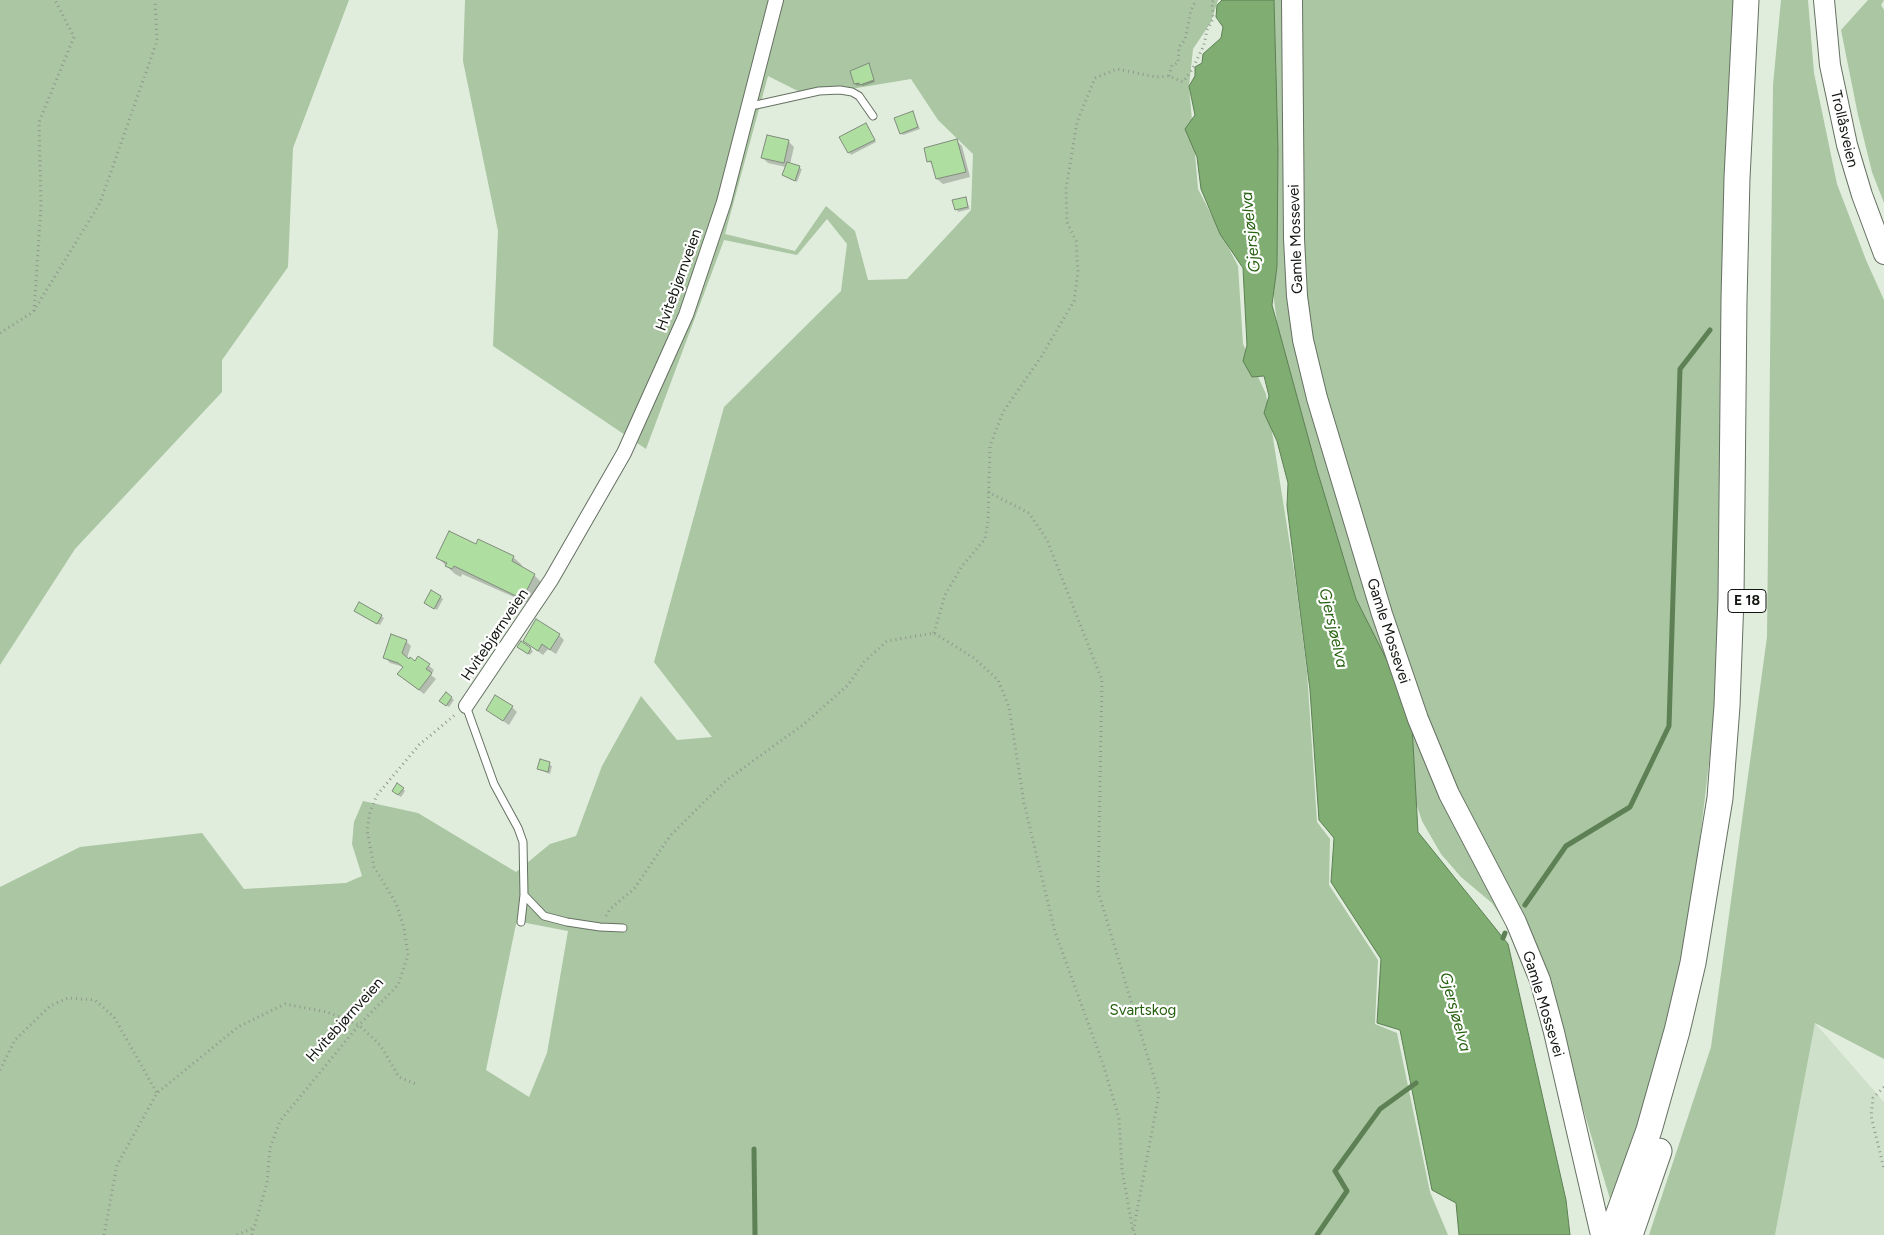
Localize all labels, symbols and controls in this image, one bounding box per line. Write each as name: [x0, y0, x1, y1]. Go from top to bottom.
street label: Trollåsveien: [1826, 89, 1862, 169]
street label: Gamle Mossevei: [1285, 184, 1307, 294]
water label: Gjersjøelva: [1237, 191, 1265, 273]
street label: Hvitebjørnveien: [652, 227, 706, 333]
street label: Gamle Mossevei: [1362, 576, 1414, 686]
street label: Hvitebjørnveien: [458, 586, 532, 684]
water label: Gjersjøelva: [1315, 586, 1351, 670]
road number: E 18: [1728, 590, 1766, 612]
street label: Gamle Mossevei: [1518, 949, 1568, 1059]
water label: Gjersjøelva: [1435, 970, 1475, 1054]
street label: Hvitebjørnveien: [302, 974, 388, 1066]
park label: Svartskog: [1110, 1002, 1176, 1020]

